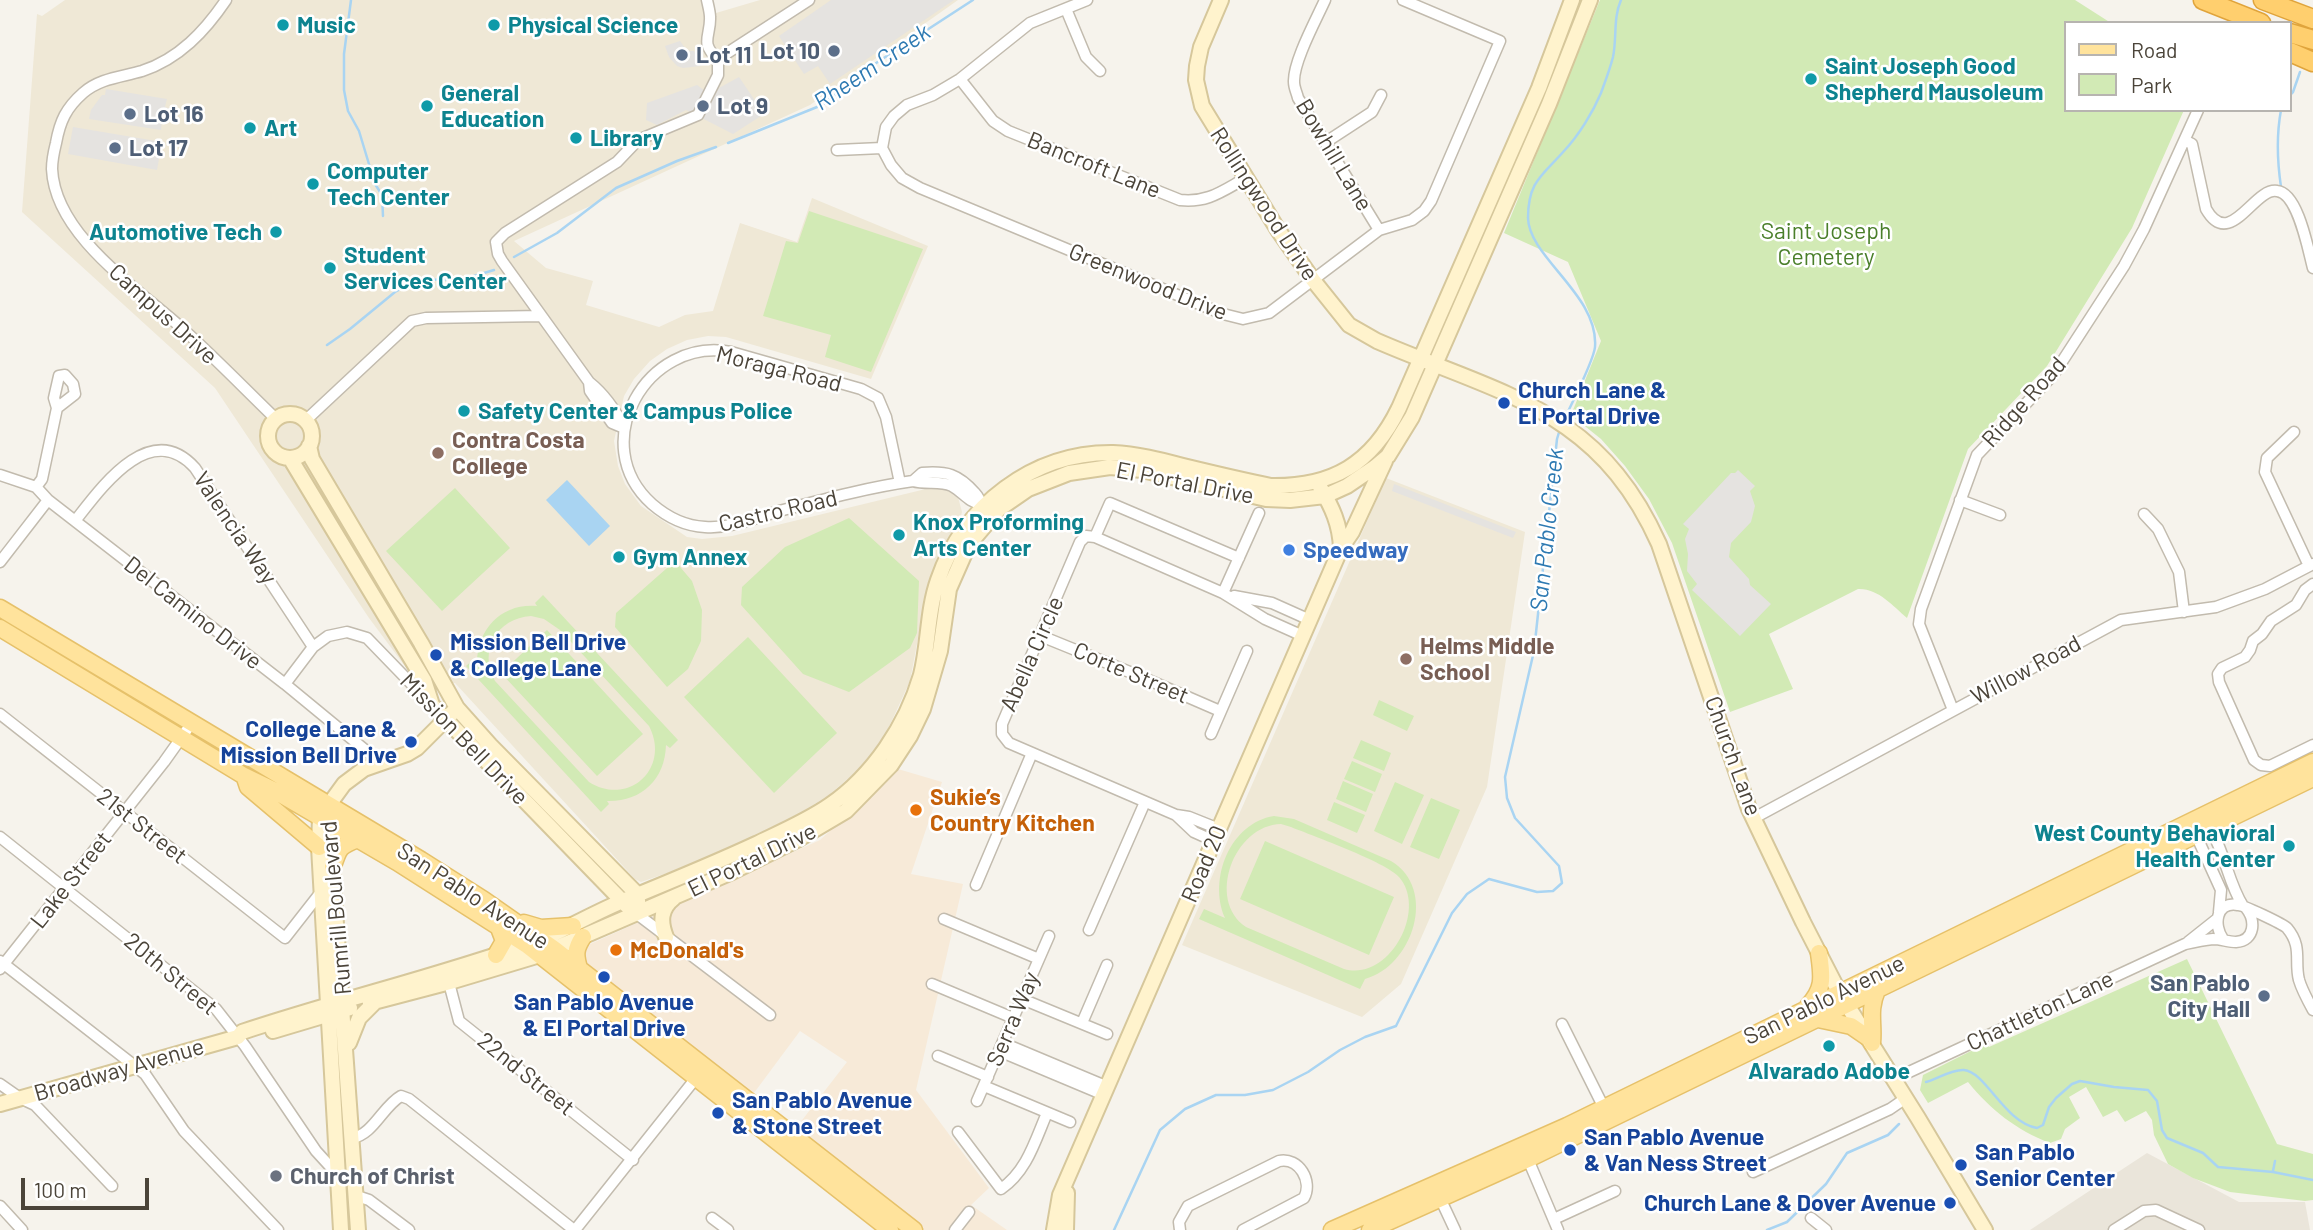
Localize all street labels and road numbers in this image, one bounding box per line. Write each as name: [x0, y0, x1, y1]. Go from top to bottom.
street label: Bowhill Lane: [1290, 94, 1378, 216]
street label: Rollingwood Drive: [1204, 122, 1324, 286]
street label: Bancroft Lane: [1023, 126, 1165, 204]
street label: Greenwood Drive: [1065, 238, 1231, 326]
street label: Campus Drive: [103, 258, 223, 370]
street label: Moraga Road: [713, 340, 845, 398]
street label: Ridge Road: [1976, 351, 2072, 453]
street label: El Portal Drive: [1114, 456, 1256, 510]
street label: Valencia Way: [187, 467, 283, 589]
street label: Castro Road: [716, 484, 840, 538]
street label: Del Camino Drive: [119, 551, 267, 675]
street label: Abella Circle: [994, 592, 1070, 716]
street label: Willow Road: [1966, 629, 2086, 711]
street label: Corte Street: [1069, 636, 1193, 710]
street label: Mission Bell Drive: [394, 667, 534, 811]
street label: Church Lane: [1699, 692, 1767, 820]
street label: 21st Street: [91, 782, 193, 870]
street label: El Portal Drive: [683, 817, 821, 903]
street label: Rumrill Boulevard: [315, 820, 357, 996]
street label: Road 20: [1176, 821, 1232, 907]
street label: Lake Street: [25, 826, 117, 934]
street label: San Pablo Avenue: [392, 837, 554, 955]
street label: 20th Street: [119, 927, 223, 1021]
street label: San Pablo Avenue: [1739, 949, 1909, 1051]
street label: Chattleton Lane: [1962, 965, 2118, 1057]
street label: Serra Way: [981, 968, 1045, 1070]
street label: 22nd Street: [472, 1027, 580, 1121]
street label: Broadway Avenue: [31, 1033, 207, 1107]

